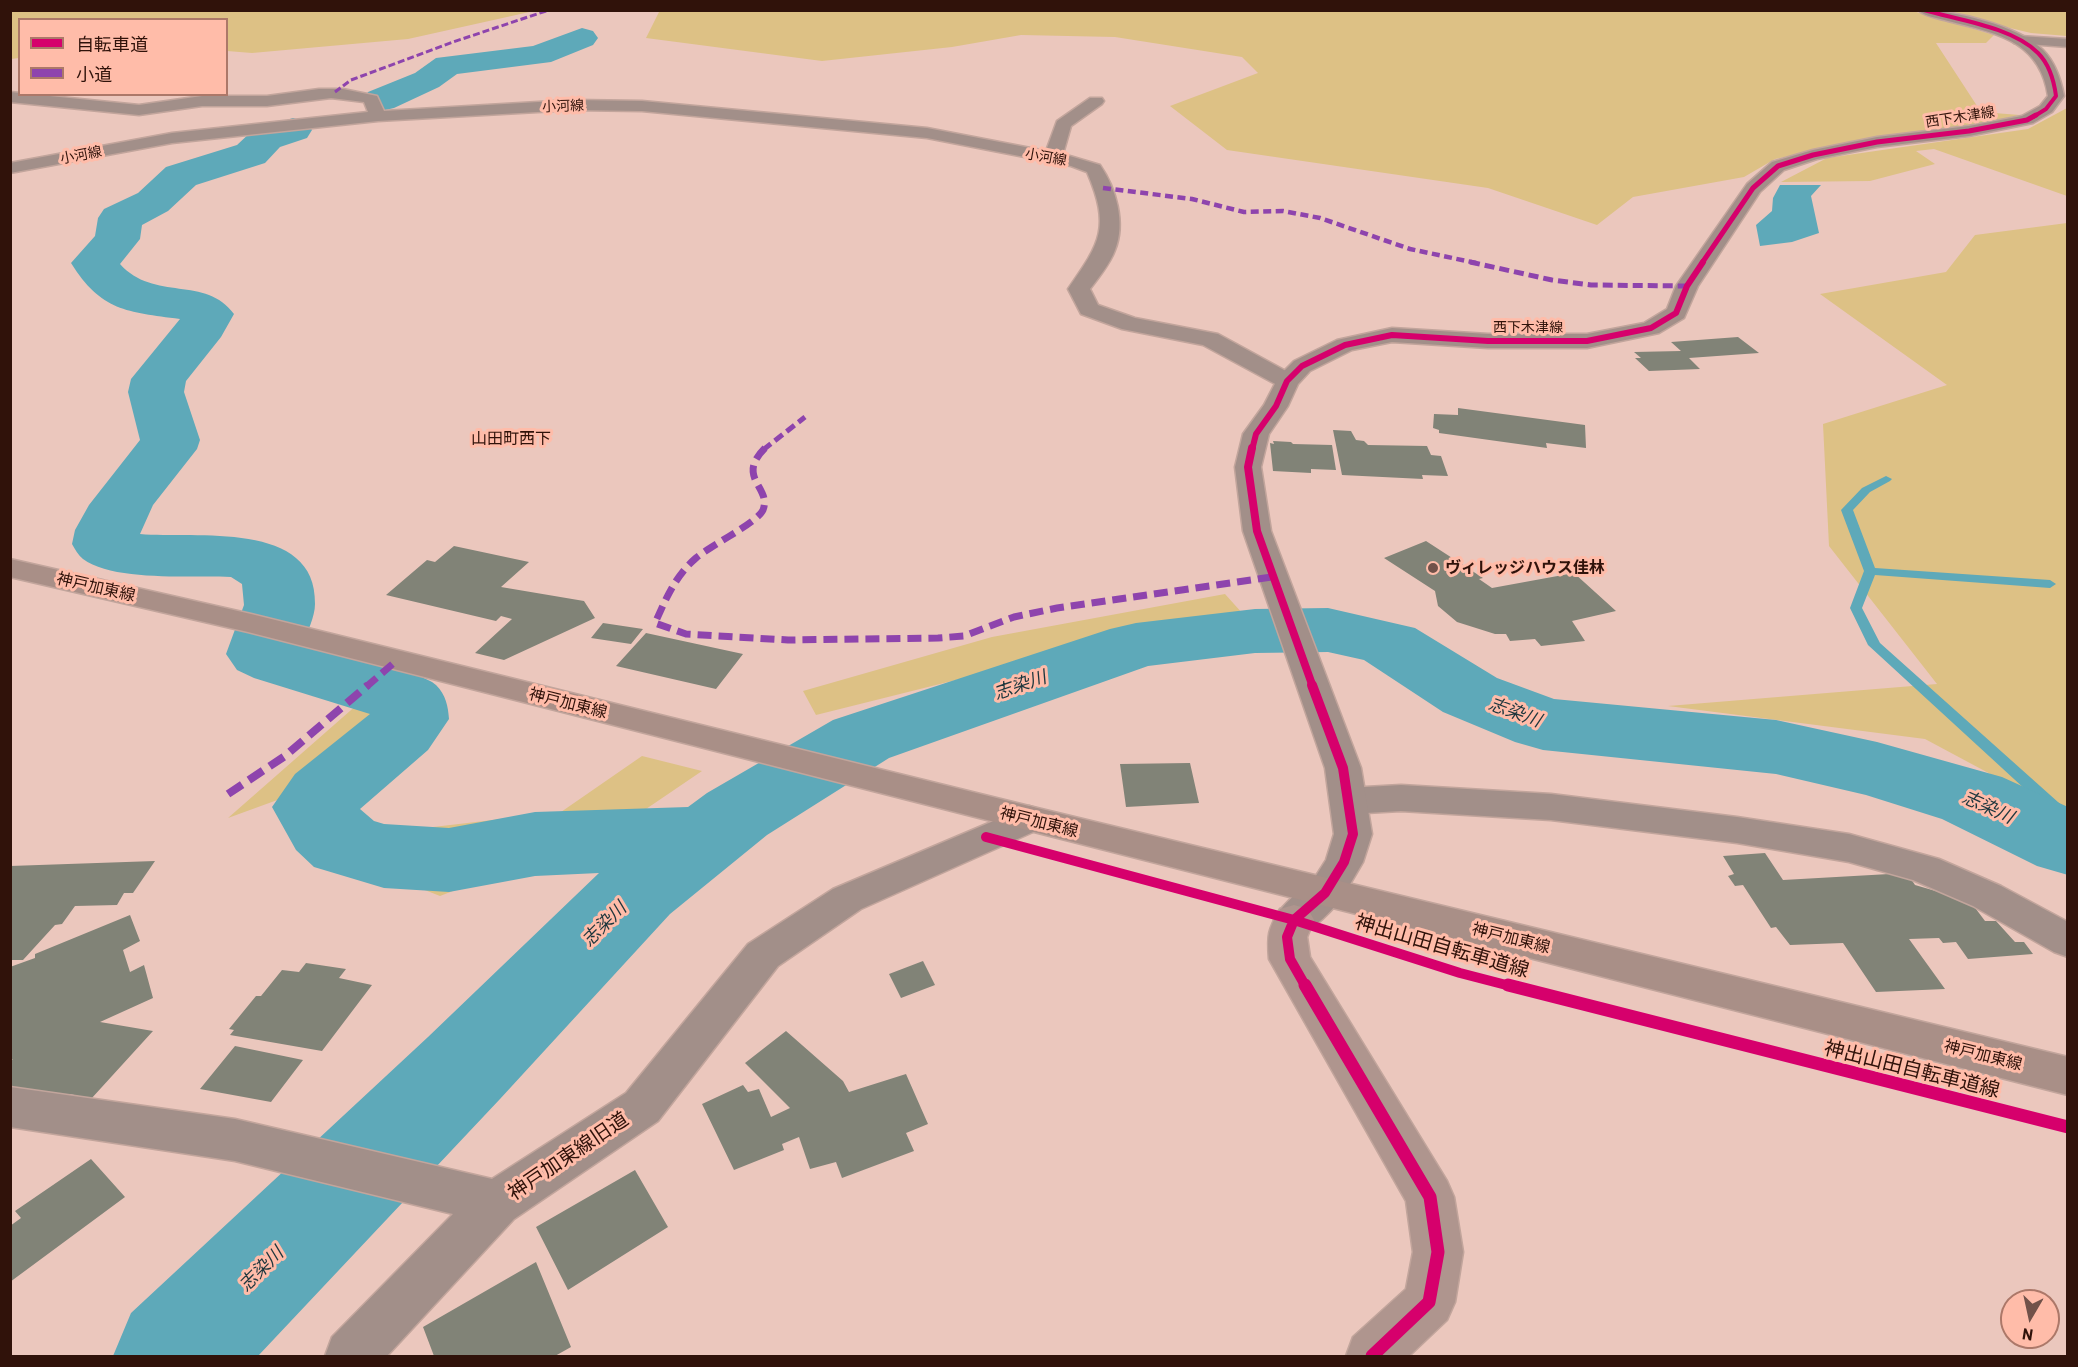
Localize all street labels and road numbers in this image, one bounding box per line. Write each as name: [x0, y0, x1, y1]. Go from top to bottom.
street label: 小河線: [542, 97, 584, 115]
street label: 西下木津線: [1924, 103, 1996, 131]
street label: 小河線: [59, 143, 103, 167]
street label: 小河線: [1024, 145, 1068, 169]
street label: 西下木津線: [1493, 319, 1563, 335]
street label: 神戸加東線: [55, 569, 137, 605]
street label: 神戸加東線: [527, 684, 609, 722]
street label: 神戸加東線: [998, 803, 1080, 841]
street label: 神出山田自転車道線: [1352, 910, 1532, 982]
street label: 神戸加東線: [1470, 919, 1552, 957]
street label: 神出山田自転車道線: [1822, 1036, 2002, 1102]
street label: 神戸加東線: [1942, 1036, 2024, 1074]
street label: 神戸加東線旧道: [503, 1107, 633, 1205]

